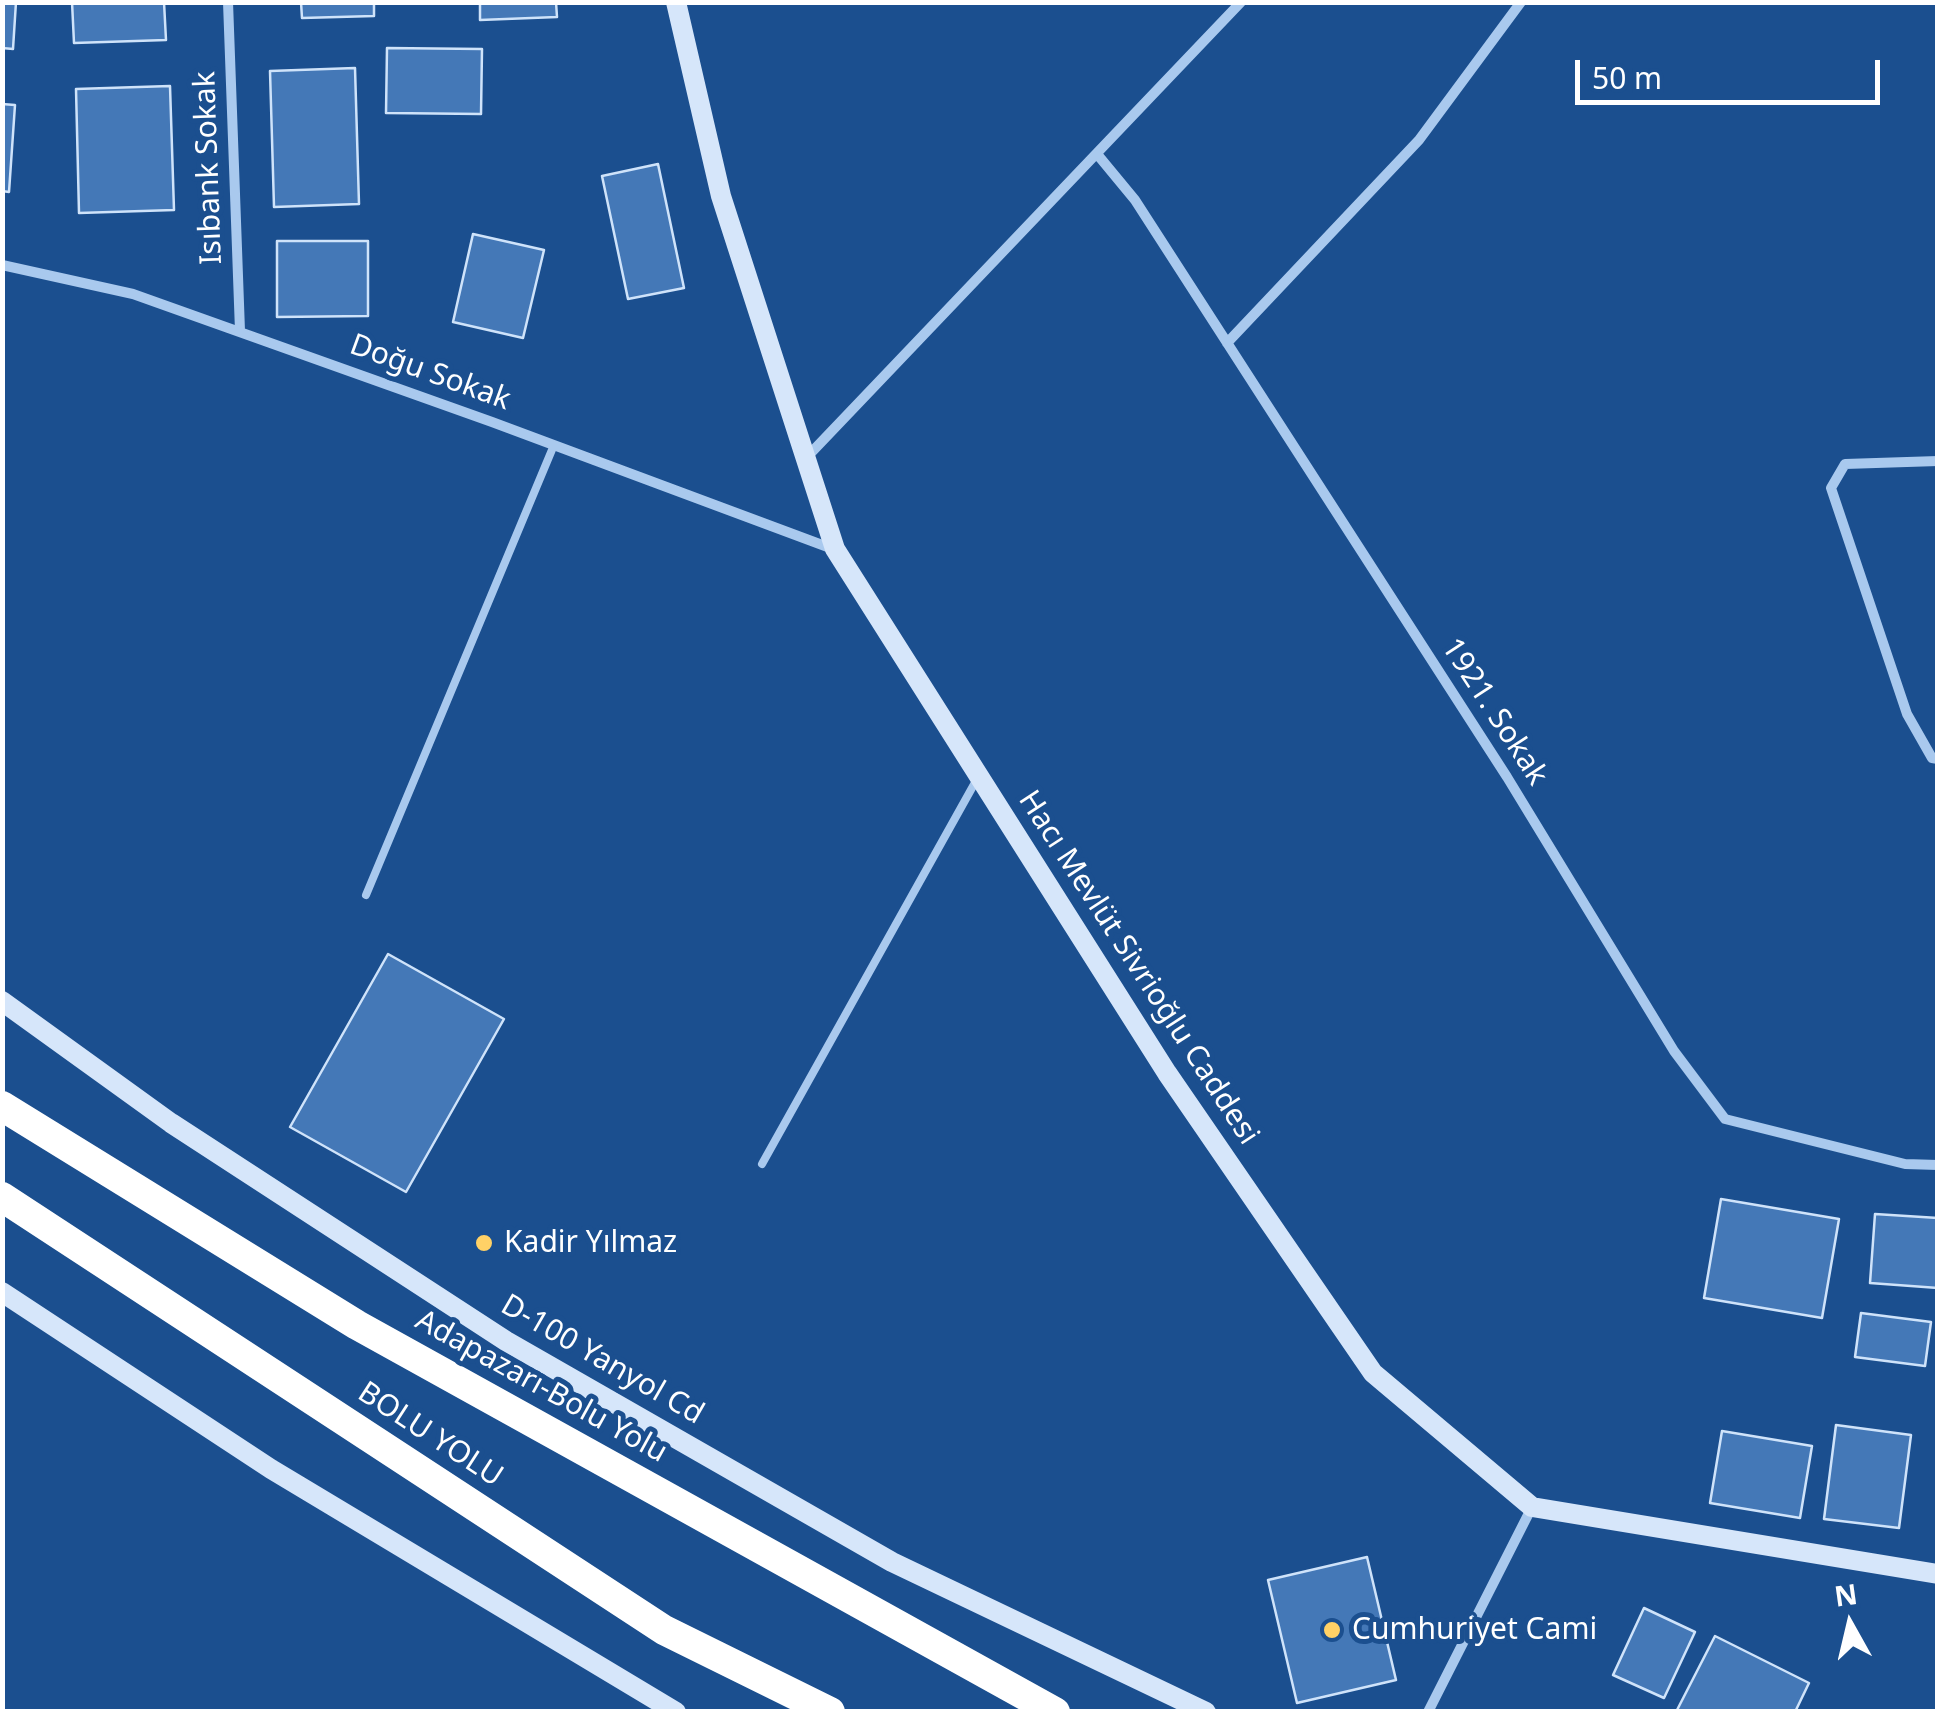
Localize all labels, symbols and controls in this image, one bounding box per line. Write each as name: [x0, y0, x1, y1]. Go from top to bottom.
scale bar: [1580, 40, 1885, 102]
text: 50 m: [1592, 57, 1662, 98]
street label: Isıbank Sokak: [188, 71, 230, 265]
street label: Doğu Sokak: [345, 327, 515, 419]
street label: 1921. Sokak: [1433, 632, 1555, 792]
street label: Hacı Mevlüt Sivrioğlu Caddesi: [1010, 784, 1266, 1152]
place label: Kadir Yılmaz: [504, 1225, 677, 1261]
marker: Kadir Yılmaz: [473, 1232, 495, 1254]
street label: D-100 Yanyol Cd: [494, 1287, 710, 1433]
street label: Adapazarı-Bolu Yolu: [409, 1303, 673, 1471]
street label: BOLU YOLU: [351, 1375, 509, 1495]
north arrow: [1800, 1574, 1900, 1674]
text: N: [1832, 1574, 1860, 1615]
place label: Cumhuriyet Cami: [1352, 1612, 1597, 1648]
marker: Cumhuriyet Cami: [1321, 1619, 1343, 1641]

